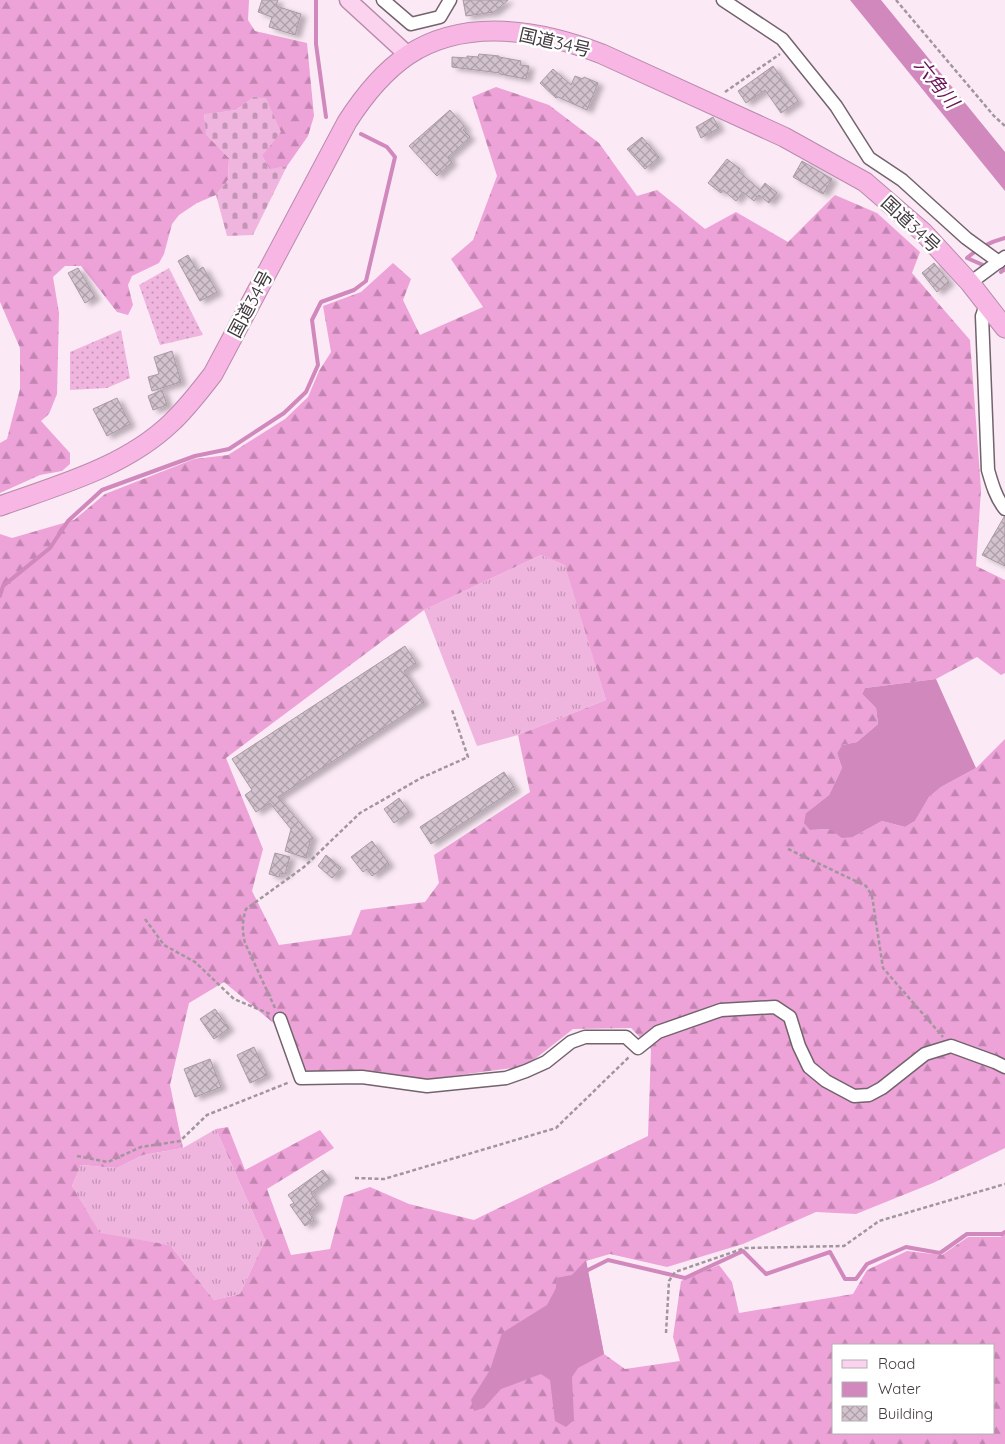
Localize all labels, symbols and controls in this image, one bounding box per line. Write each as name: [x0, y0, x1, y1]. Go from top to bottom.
street label: 国道34号: [517, 23, 593, 61]
water label: 六角川: [910, 53, 966, 114]
street label: 国道34号: [876, 191, 946, 257]
street label: 国道34号: [223, 266, 277, 342]
legend: [832, 1344, 995, 1434]
text: Road: [878, 1354, 915, 1373]
text: Water: [878, 1379, 921, 1398]
text: Building: [878, 1404, 933, 1423]

